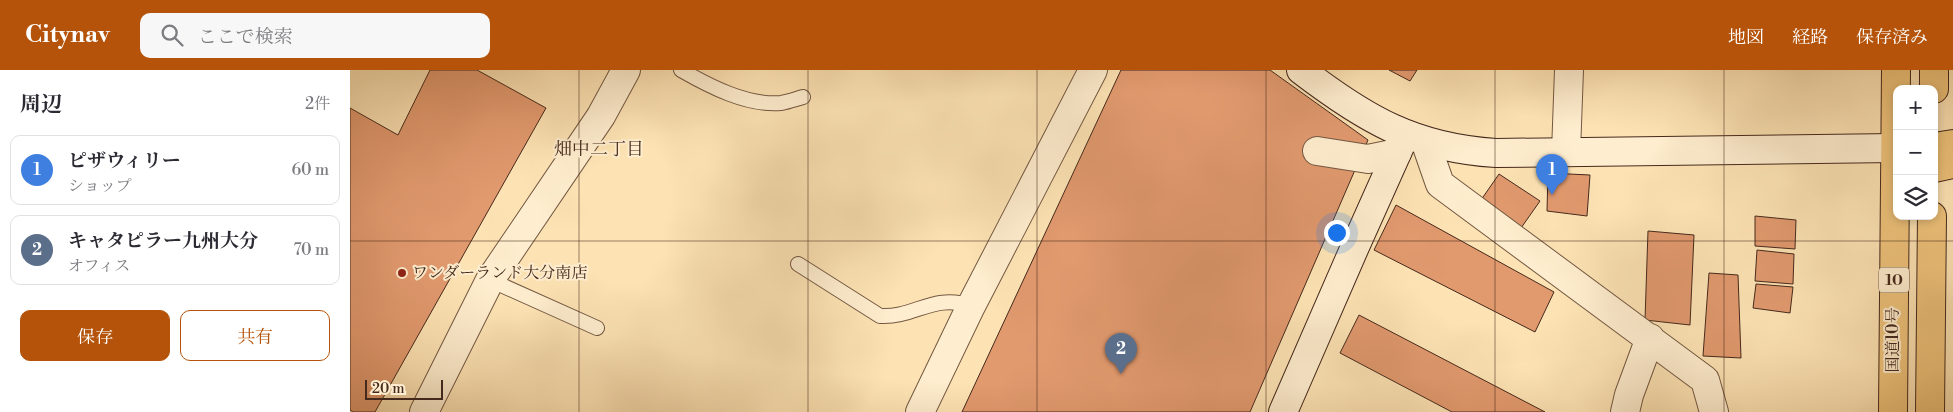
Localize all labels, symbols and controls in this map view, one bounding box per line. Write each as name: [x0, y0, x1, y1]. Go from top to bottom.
search box: [140, 13, 490, 58]
text: Citynav: [25, 20, 110, 50]
icon: search: [158, 21, 186, 49]
text: ここで検索: [198, 25, 293, 49]
text: 地図: [1728, 26, 1764, 49]
text: 経路: [1792, 26, 1828, 49]
text: 保存済み: [1856, 26, 1928, 49]
map controls: [1893, 85, 1938, 220]
button: +: [1893, 85, 1938, 130]
text: 周辺: [20, 92, 62, 118]
text: 2件: [305, 94, 330, 114]
button: −: [1893, 130, 1938, 175]
district label: 畑中二丁目: [554, 138, 644, 161]
text: ピザウィリー: [68, 149, 181, 173]
pin: 1: [1536, 154, 1568, 195]
text: 1: [33, 160, 41, 180]
text: 60 m: [291, 160, 329, 180]
button: layers: [1893, 175, 1938, 220]
text: ショップ: [68, 176, 132, 196]
your location: [1324, 220, 1350, 246]
text: キャタピラー九州大分: [68, 229, 258, 253]
text: 2: [32, 240, 42, 260]
text: 70 m: [293, 240, 329, 260]
text: オフィス: [68, 256, 130, 276]
place label: ワンダーランド大分南店: [412, 263, 587, 283]
marker: ワンダーランド大分南店: [396, 267, 408, 279]
road number: 10: [1879, 268, 1909, 292]
street label: 国道10号: [1883, 308, 1903, 373]
button: 保存: [20, 310, 170, 361]
button: 共有: [180, 310, 330, 361]
pin: 2: [1105, 333, 1137, 374]
scale bar: [365, 377, 442, 400]
text: 20 m: [372, 380, 404, 398]

